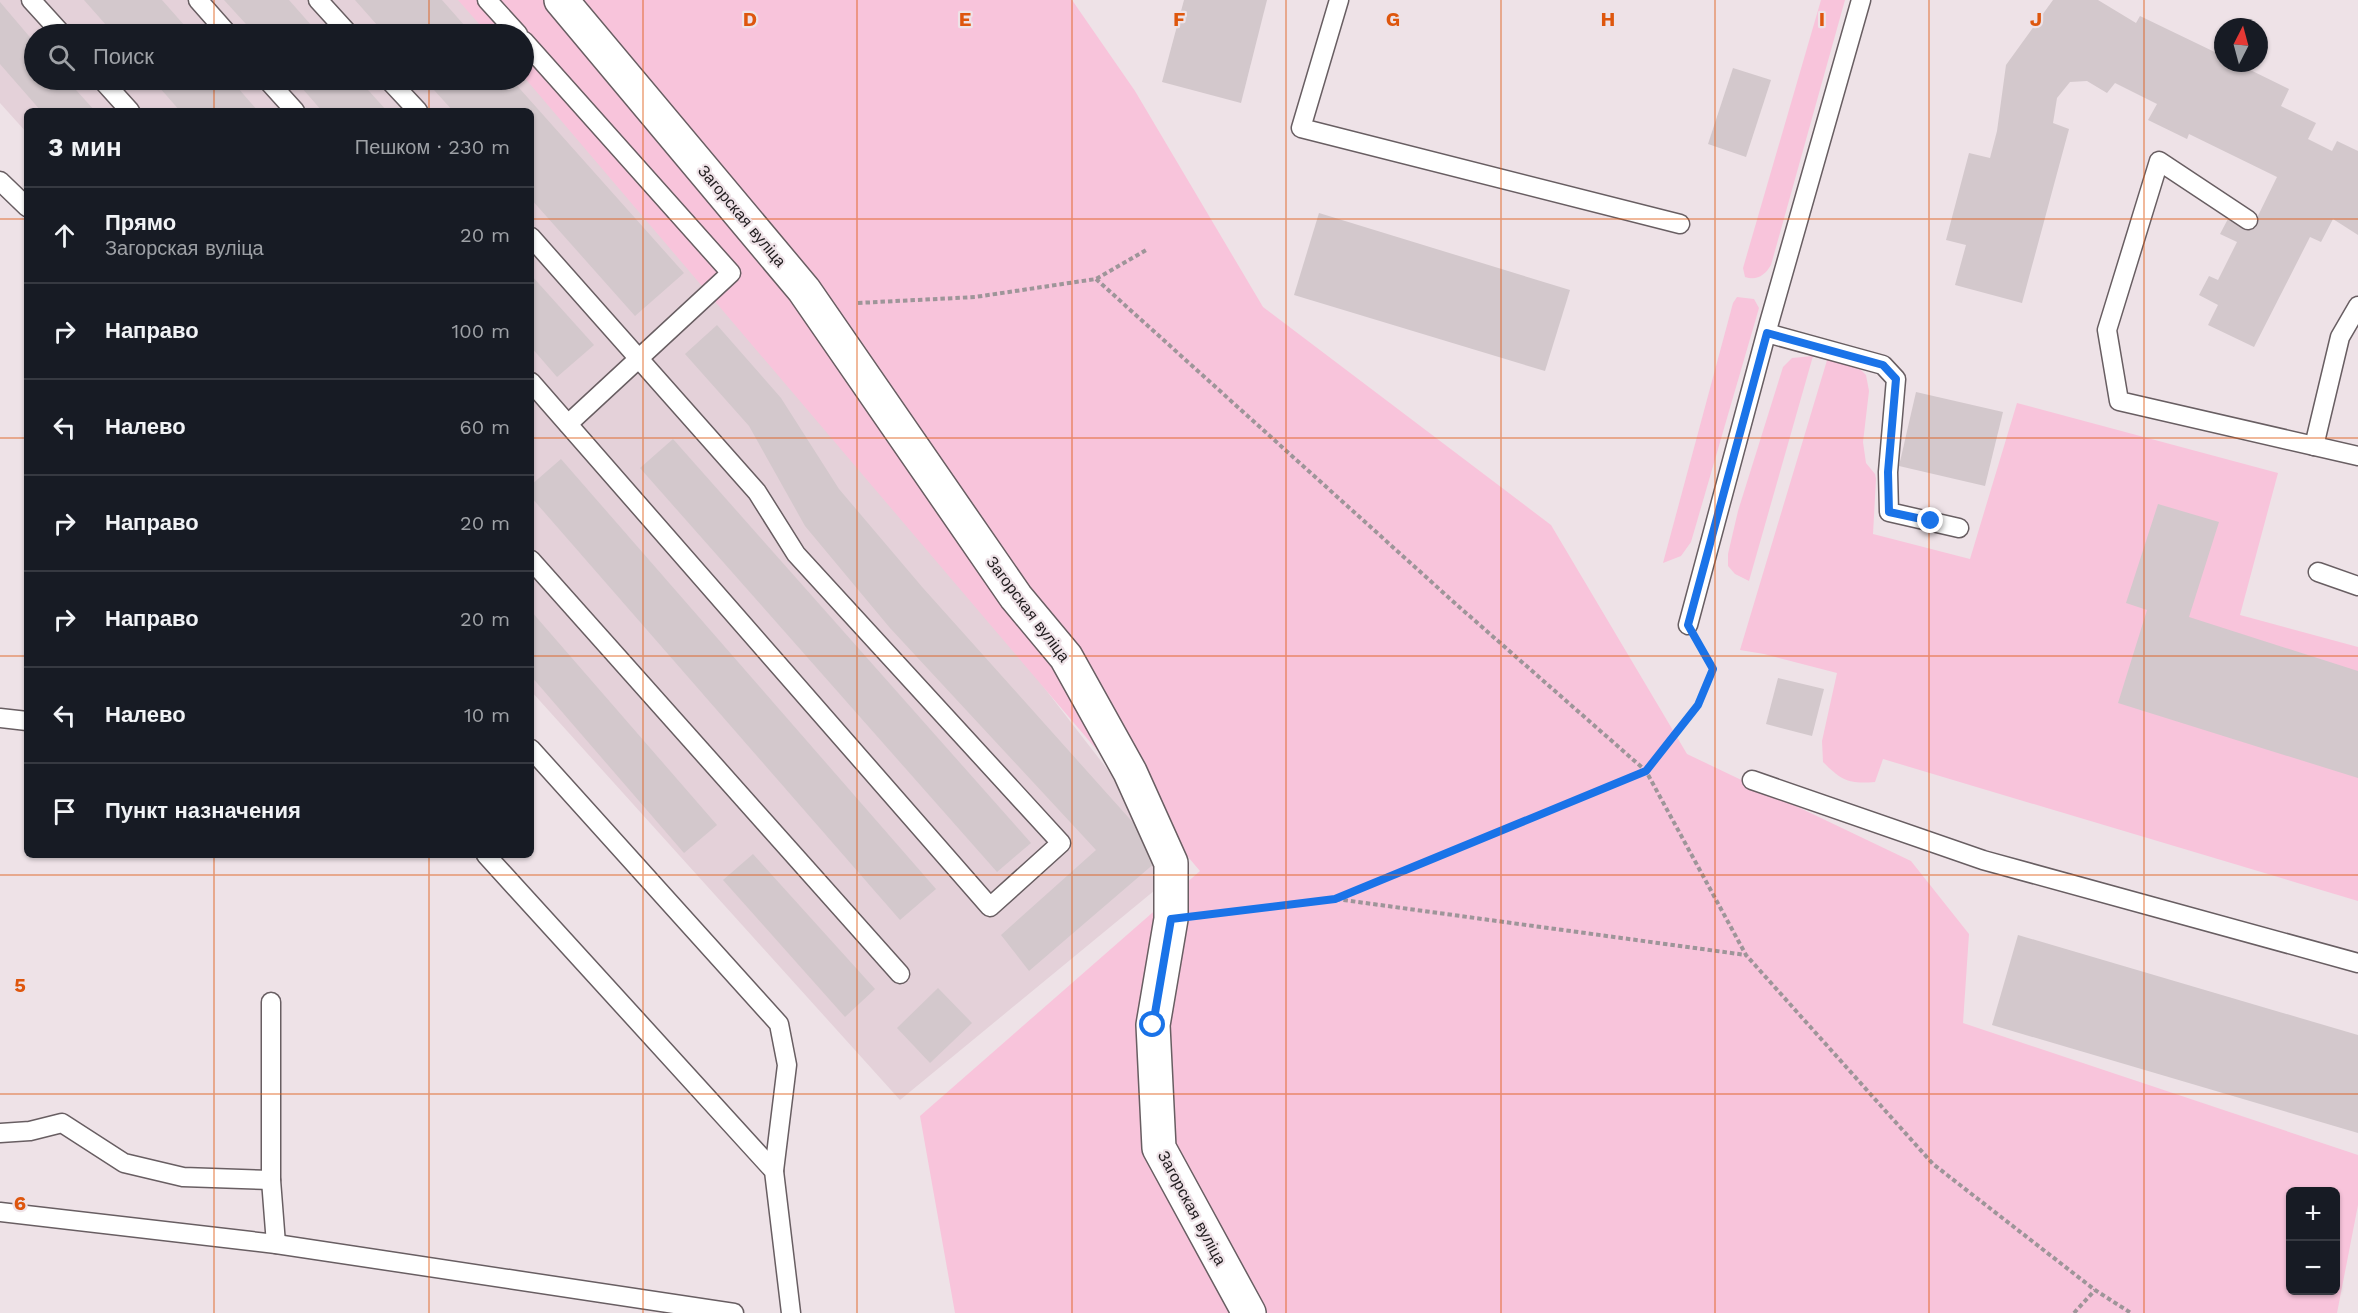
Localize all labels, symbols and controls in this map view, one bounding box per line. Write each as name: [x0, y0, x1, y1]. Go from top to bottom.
text: D: [743, 7, 757, 31]
text: E: [959, 7, 971, 31]
text: F: [1173, 7, 1185, 31]
text: G: [1386, 7, 1400, 31]
text: H: [1601, 7, 1615, 31]
text: I: [1819, 7, 1825, 31]
text: J: [2030, 7, 2042, 31]
north arrow: [2214, 18, 2268, 72]
search box: [24, 24, 534, 90]
icon: search: [45, 41, 78, 74]
text: Поиск: [93, 44, 154, 69]
text: 3 мин: [48, 132, 122, 162]
text: Пешком · 230 m: [355, 135, 510, 159]
street label: Загорская вуліца: [694, 161, 790, 271]
text: Прямо: [105, 210, 176, 235]
icon: ahead: [48, 219, 81, 252]
text: 20 m: [460, 223, 510, 247]
text: Загорская вуліца: [105, 236, 264, 260]
icon: right: [48, 315, 81, 348]
text: Направо: [105, 318, 199, 343]
text: 100 m: [451, 319, 510, 343]
icon: left: [48, 411, 81, 444]
text: Налево: [105, 414, 186, 439]
text: 60 m: [460, 415, 510, 439]
icon: right: [48, 507, 81, 540]
route end: [1917, 507, 1943, 533]
text: Направо: [105, 510, 199, 535]
text: 20 m: [460, 511, 510, 535]
street label: Загорская вуліца: [982, 553, 1074, 665]
icon: right: [48, 603, 81, 636]
text: Направо: [105, 606, 199, 631]
text: 20 m: [460, 607, 510, 631]
icon: left: [48, 699, 81, 732]
text: Налево: [105, 702, 186, 727]
text: 10 m: [464, 703, 510, 727]
icon: arrive: [48, 795, 81, 828]
text: Пункт назначения: [105, 798, 301, 823]
text: 5: [14, 973, 26, 997]
route start: [1139, 1011, 1165, 1037]
street label: Загорская вуліца: [1154, 1147, 1230, 1269]
map controls: [2286, 1187, 2340, 1295]
button: +: [2286, 1187, 2340, 1241]
text: 6: [14, 1191, 26, 1215]
button: −: [2286, 1241, 2340, 1295]

